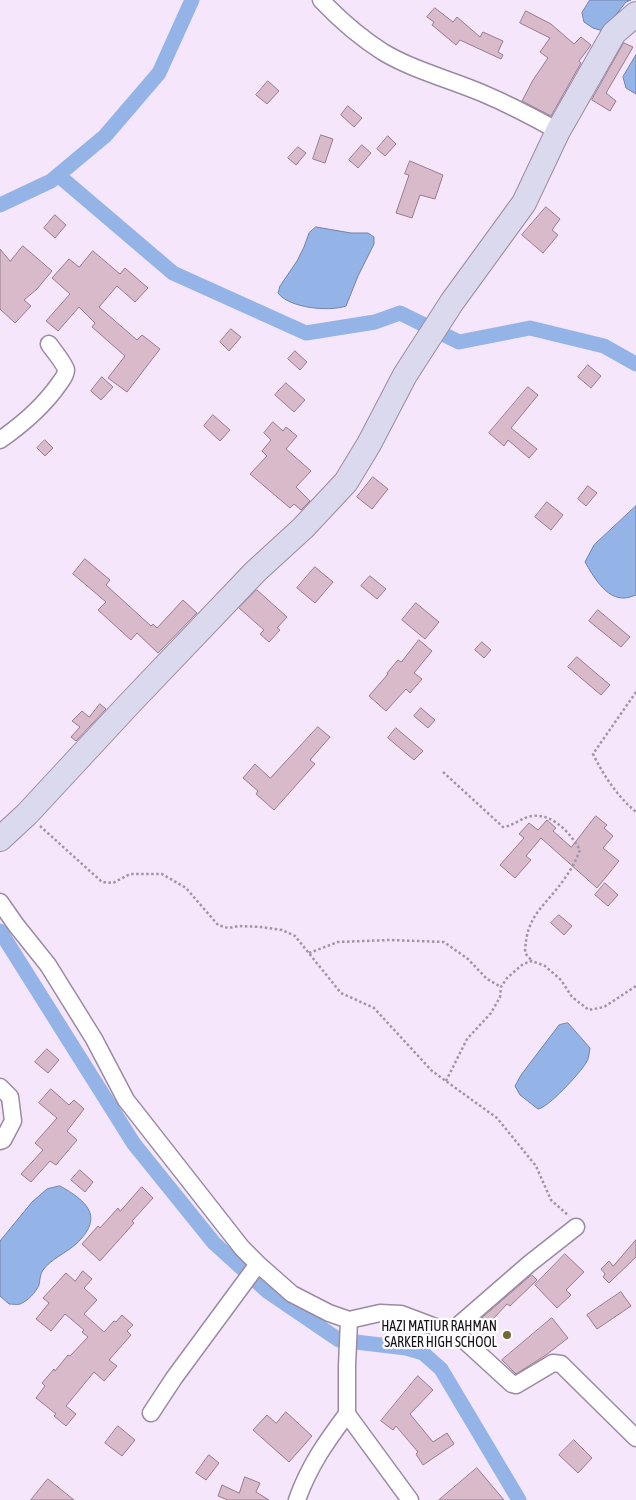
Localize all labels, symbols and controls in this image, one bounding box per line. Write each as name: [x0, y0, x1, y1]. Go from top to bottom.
place label: HAZI MATIUR RAHMAN SARKER HIGH SCHOOL: [381, 1319, 497, 1351]
marker: HAZI MATIUR RAHMAN SARKER HIGH SCHOOL: [501, 1329, 513, 1341]

